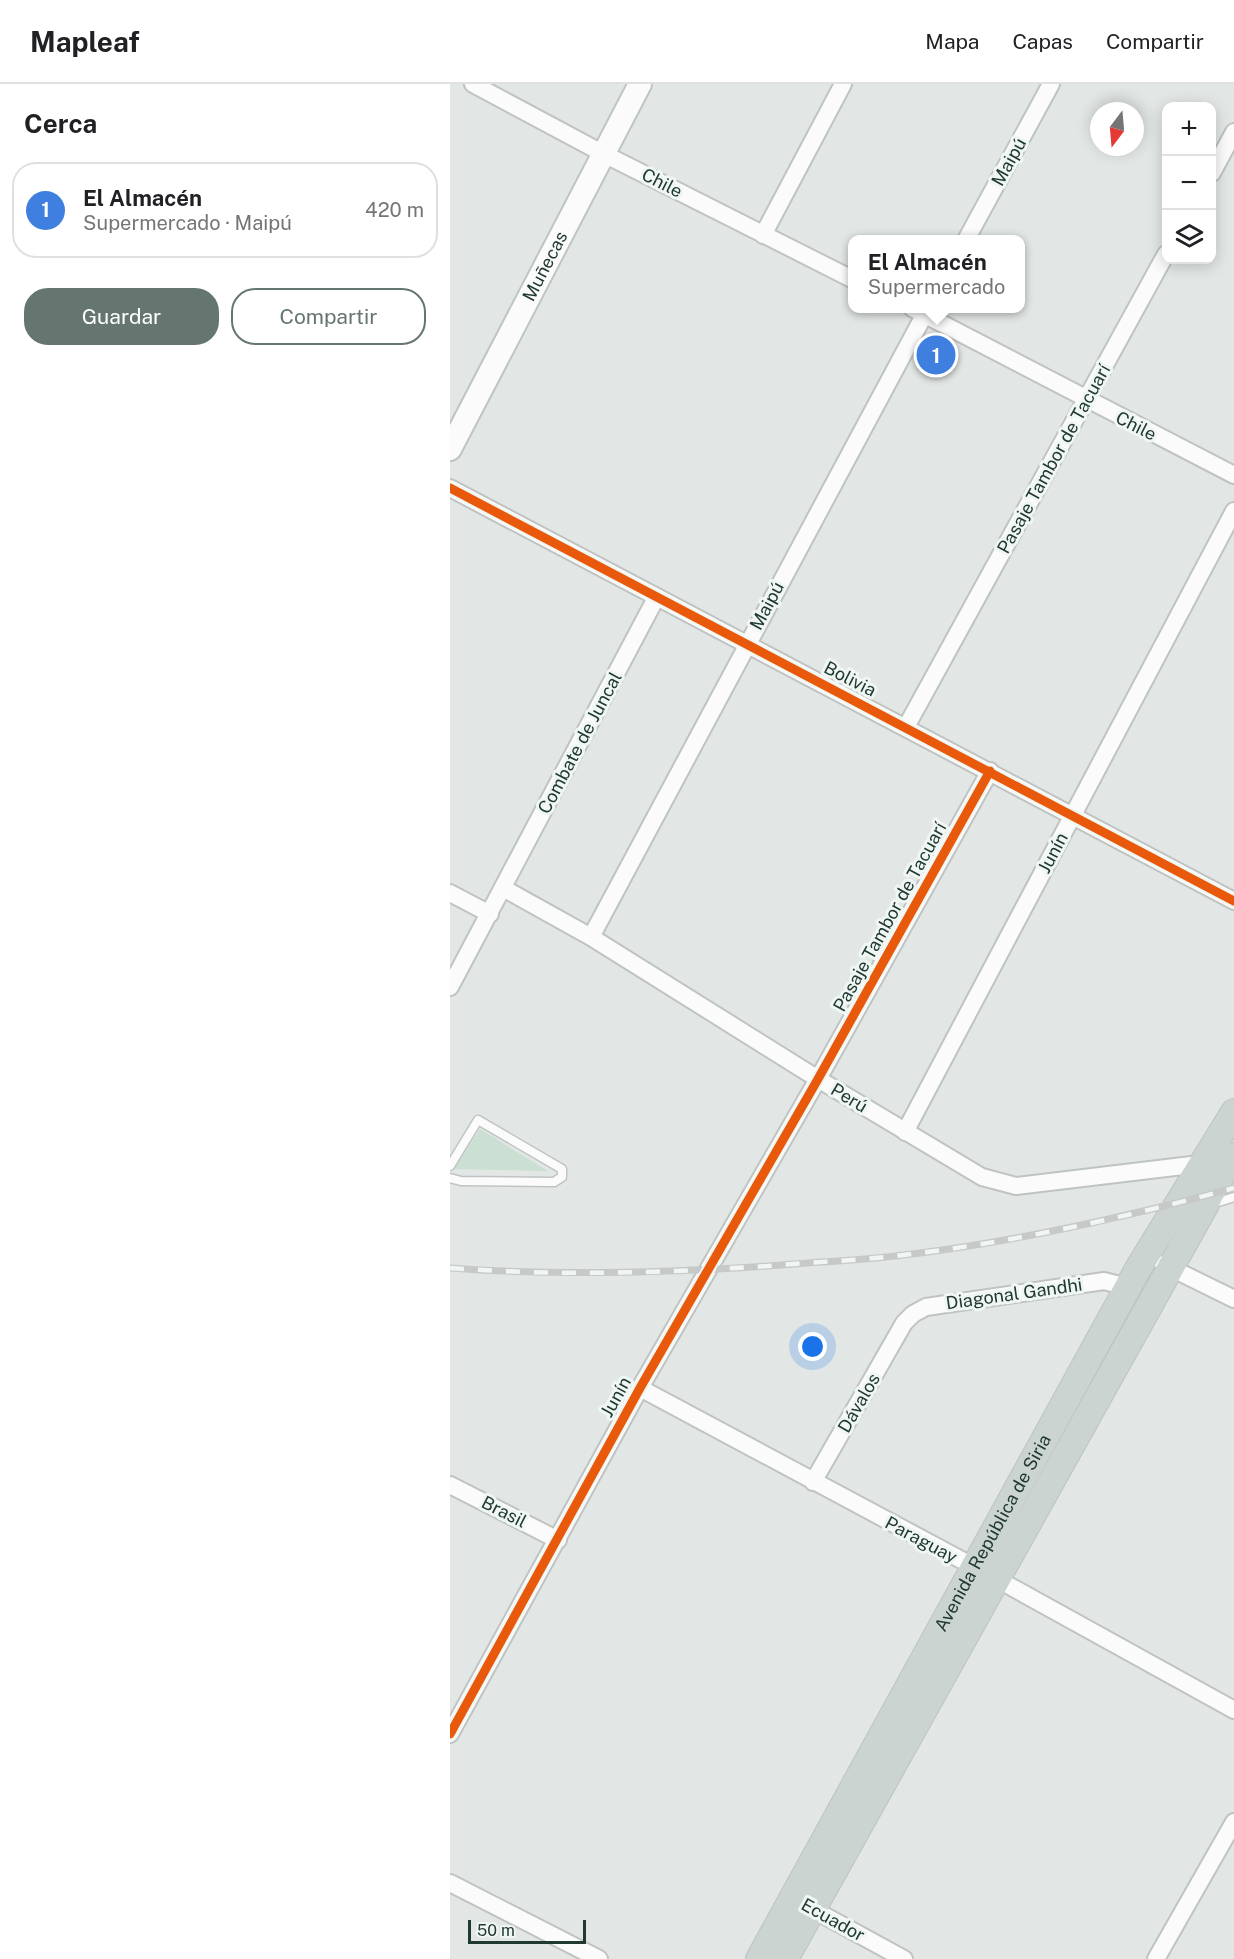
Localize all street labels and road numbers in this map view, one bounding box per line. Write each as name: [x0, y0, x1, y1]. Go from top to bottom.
street label: Maipú: [987, 134, 1030, 189]
street label: Chile: [639, 164, 686, 202]
street label: Muñecas: [518, 228, 571, 305]
street label: Pasaje Tambor de Tacuarí: [993, 360, 1115, 557]
street label: Chile: [1113, 407, 1160, 445]
street label: Maipú: [745, 578, 788, 633]
street label: Bolivia: [821, 657, 880, 701]
street label: Combate de Juncal: [533, 668, 626, 817]
street label: Pasaje Tambor de Tacuarí: [829, 818, 951, 1015]
street label: Junín: [1033, 829, 1072, 877]
street label: Perú: [827, 1079, 871, 1117]
street label: Diagonal Gandhi: [944, 1274, 1083, 1313]
street label: Dávalos: [833, 1369, 884, 1436]
street label: Junín: [596, 1373, 635, 1421]
street label: Avenida República de Siria: [930, 1430, 1055, 1635]
street label: Brasil: [478, 1491, 530, 1532]
street label: Paraguay: [882, 1512, 961, 1567]
street label: Ecuador: [798, 1894, 869, 1946]

